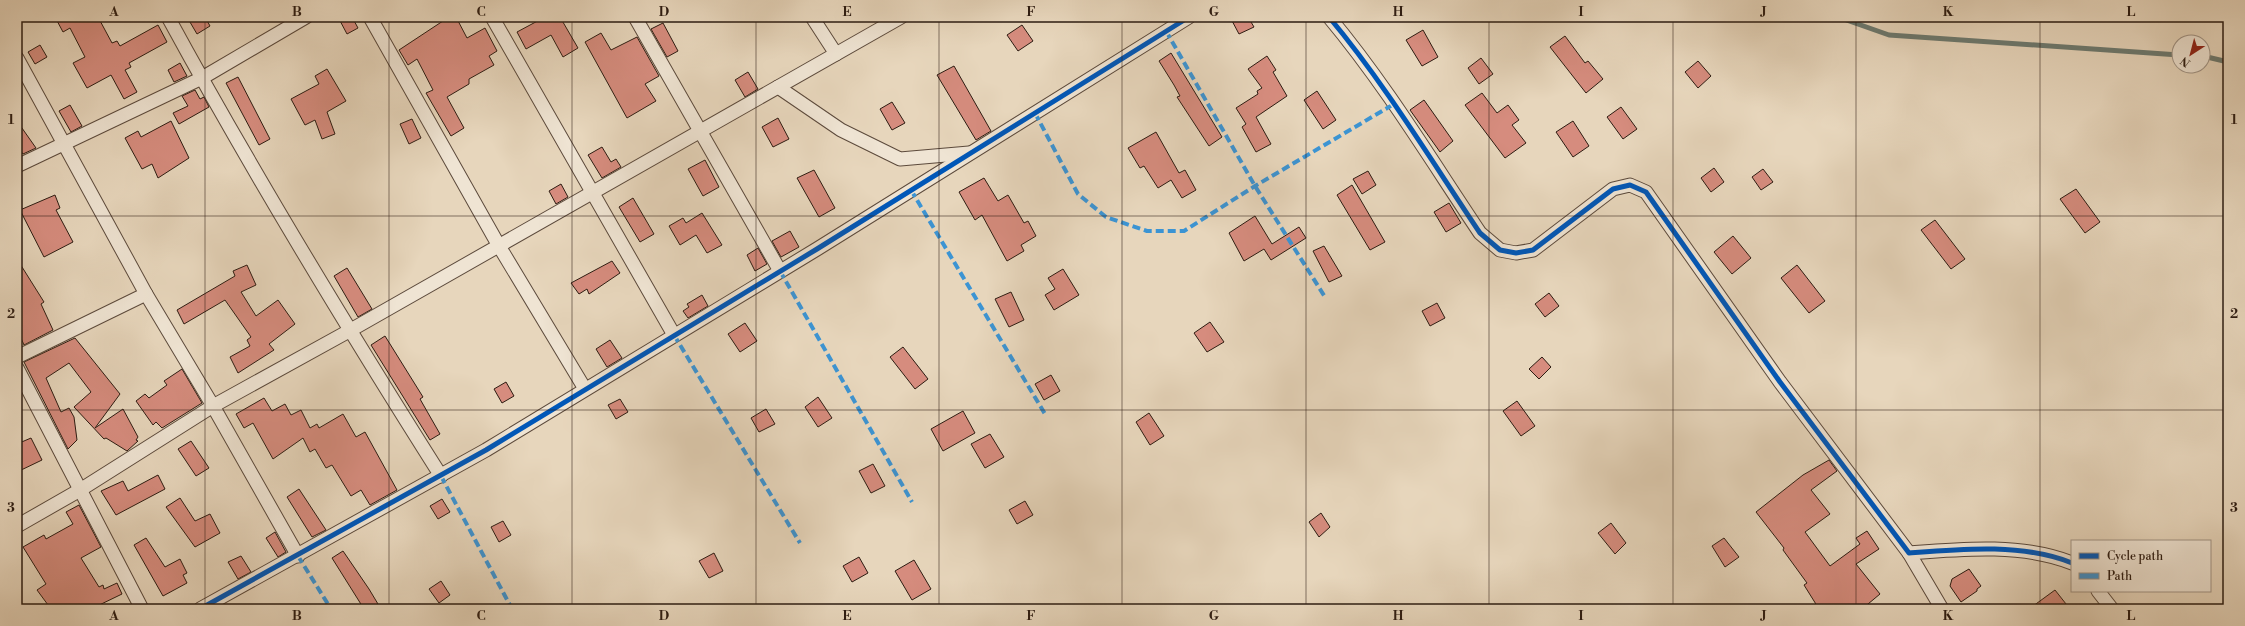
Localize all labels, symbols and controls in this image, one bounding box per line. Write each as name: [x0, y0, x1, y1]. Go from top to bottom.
text: A: [108, 4, 119, 20]
text: B: [292, 4, 302, 20]
text: C: [476, 4, 486, 20]
text: D: [659, 4, 669, 20]
text: E: [842, 4, 852, 20]
text: F: [1026, 4, 1036, 20]
text: G: [1209, 4, 1220, 20]
text: H: [1393, 4, 1404, 20]
text: I: [1578, 4, 1584, 20]
text: J: [1759, 4, 1767, 20]
text: K: [1943, 4, 1954, 20]
text: L: [2127, 4, 2136, 20]
north arrow: [2171, 34, 2211, 74]
text: N: [2178, 53, 2193, 70]
text: 1: [8, 112, 15, 128]
text: 1: [2231, 112, 2238, 128]
text: 2: [7, 306, 15, 322]
text: 2: [2230, 306, 2238, 322]
text: 3: [7, 500, 15, 516]
text: 3: [2230, 500, 2238, 516]
legend: [2071, 540, 2211, 592]
text: Cycle path: [2107, 549, 2163, 564]
text: Path: [2107, 569, 2132, 584]
text: A: [108, 608, 119, 624]
text: B: [292, 608, 302, 624]
text: C: [476, 608, 486, 624]
text: D: [659, 608, 669, 624]
text: E: [842, 608, 852, 624]
text: F: [1026, 608, 1036, 624]
text: G: [1209, 608, 1220, 624]
text: H: [1393, 608, 1404, 624]
text: I: [1578, 608, 1584, 624]
text: J: [1759, 608, 1767, 624]
text: K: [1943, 608, 1954, 624]
text: L: [2127, 608, 2136, 624]

